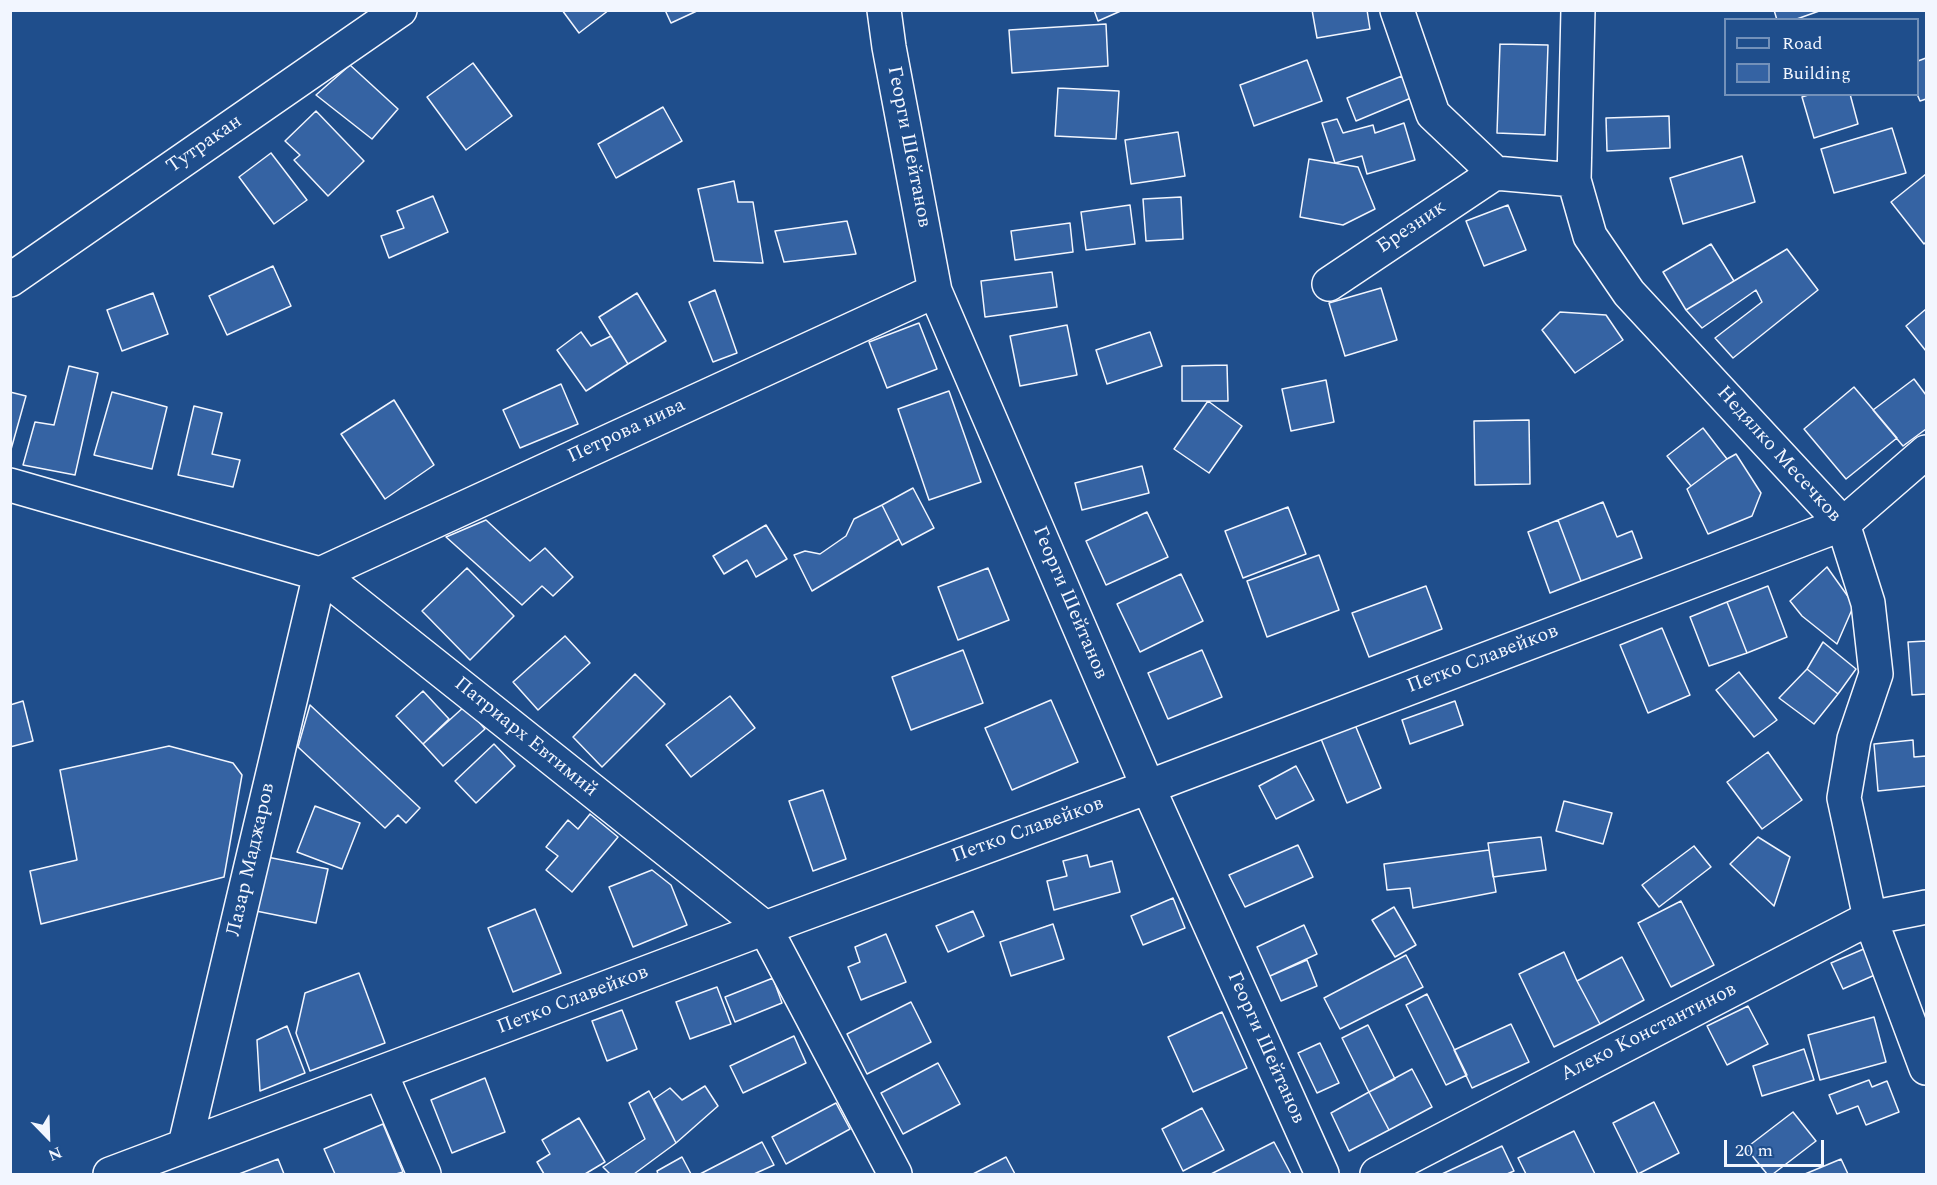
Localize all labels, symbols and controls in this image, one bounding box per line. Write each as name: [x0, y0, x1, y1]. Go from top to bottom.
legend: [1724, 18, 1919, 96]
text: Road: [1782, 30, 1823, 57]
text: Building: [1782, 60, 1851, 87]
street label: Георги Шейтанов: [881, 64, 935, 230]
street label: Тутракан: [163, 110, 247, 180]
street label: Брезник: [1373, 196, 1451, 260]
street label: Недялко Месечков: [1710, 382, 1846, 528]
street label: Петрова нива: [564, 394, 690, 470]
street label: Георги Шейтанов: [1026, 523, 1112, 683]
street label: Петко Славейков: [1404, 620, 1562, 700]
street label: Патриарх Евтимий: [448, 673, 602, 803]
street label: Лазар Маджаров: [223, 781, 281, 939]
street label: Петко Славейков: [949, 792, 1107, 870]
street label: Петко Славейков: [494, 961, 652, 1041]
street label: Георги Шейтанов: [1221, 968, 1309, 1128]
street label: Алеко Константинов: [1557, 978, 1741, 1088]
north arrow: [18, 1107, 78, 1167]
scale bar: [1727, 1128, 1828, 1166]
text: 20 m: [1735, 1137, 1773, 1164]
text: N: [44, 1140, 66, 1167]

